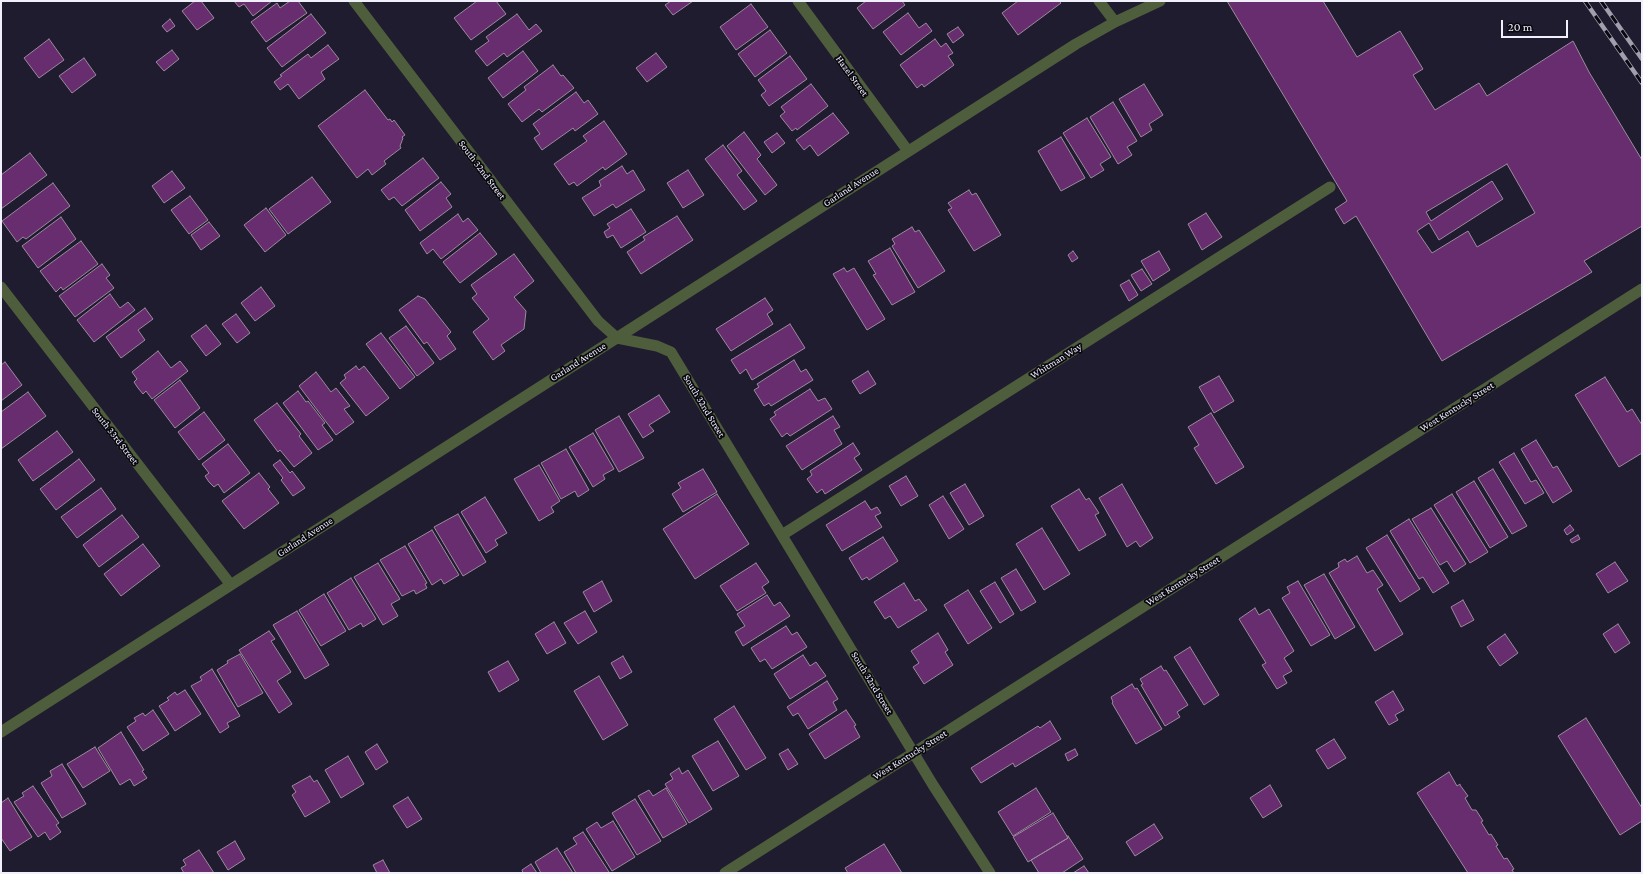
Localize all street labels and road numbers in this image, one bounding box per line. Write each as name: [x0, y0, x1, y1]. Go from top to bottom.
street label: Hazel Street: [833, 53, 871, 99]
street label: South 32nd Street: [456, 138, 508, 202]
street label: Garland Avenue: [821, 165, 881, 209]
street label: Garland Avenue: [548, 340, 608, 384]
street label: Whitman Way: [1028, 340, 1084, 382]
street label: South 32nd Street: [681, 373, 727, 439]
street label: West Kentucky Street: [1418, 379, 1496, 435]
street label: South 33rd Street: [89, 405, 141, 467]
street label: Garland Avenue: [275, 515, 335, 559]
street label: West Kentucky Street: [1144, 553, 1222, 609]
street label: South 32nd Street: [849, 650, 895, 716]
street label: West Kentucky Street: [871, 727, 949, 783]

